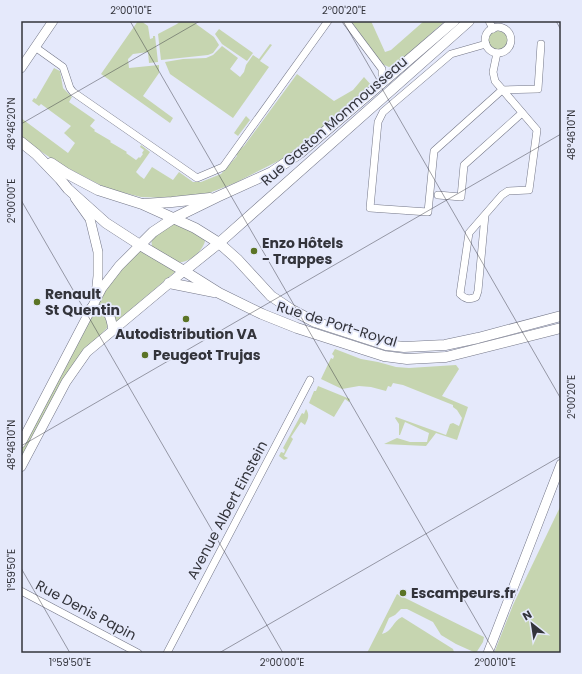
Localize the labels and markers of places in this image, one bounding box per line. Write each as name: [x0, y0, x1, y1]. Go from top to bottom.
place label: Enzo Hôtels - Trappes: [262, 233, 343, 269]
marker: Enzo Hôtels - Trappes: [249, 246, 259, 256]
place label: Renault St Quentin: [45, 284, 120, 320]
marker: Renault St Quentin: [32, 297, 42, 307]
marker: Autodistribution VA: [181, 314, 191, 324]
place label: Autodistribution VA: [115, 324, 258, 344]
place label: Peugeot Trujas: [153, 345, 261, 365]
marker: Peugeot Trujas: [140, 350, 150, 360]
place label: Escampeurs.fr: [411, 583, 516, 603]
marker: Escampeurs.fr: [398, 588, 408, 598]

